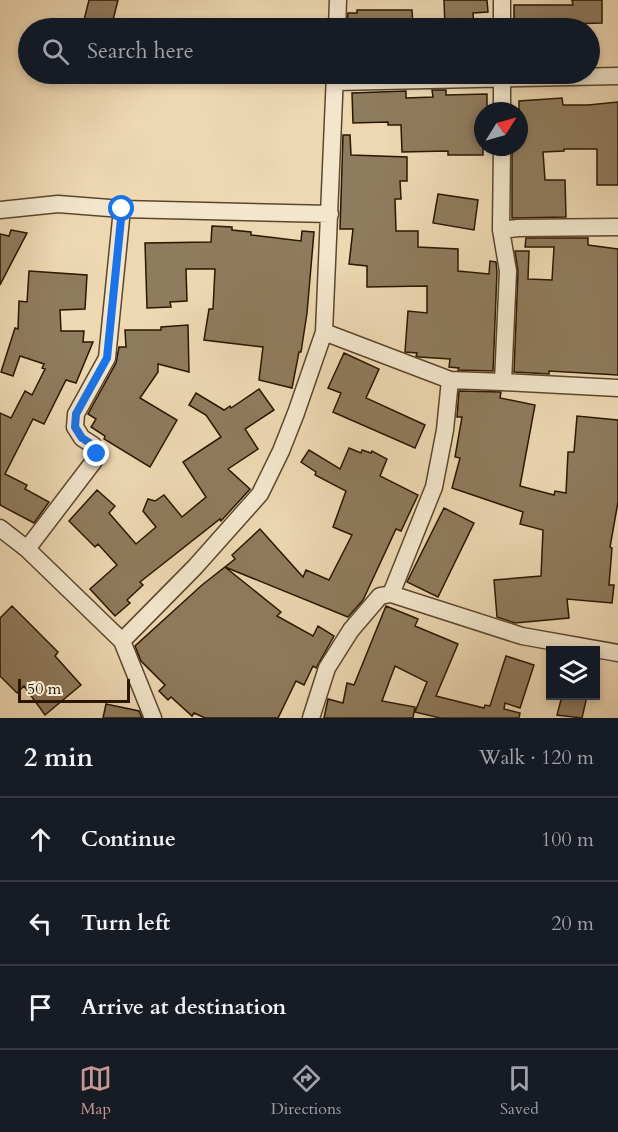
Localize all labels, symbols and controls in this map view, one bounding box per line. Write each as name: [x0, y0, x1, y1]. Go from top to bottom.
search box: [18, 18, 600, 84]
icon: search: [39, 35, 72, 68]
text: Search here: [87, 36, 194, 66]
north arrow: [474, 102, 528, 156]
route start: [108, 195, 134, 221]
route end: [83, 440, 109, 466]
map controls: [546, 646, 600, 700]
button: layers: [546, 646, 600, 700]
scale bar: [18, 676, 130, 704]
text: 50 m: [27, 678, 61, 700]
text: 2 min: [24, 740, 93, 775]
text: Walk · 120 m: [479, 744, 594, 771]
icon: ahead: [24, 823, 57, 856]
text: Continue: [81, 824, 176, 854]
text: 100 m: [541, 826, 594, 853]
icon: left: [24, 907, 57, 940]
text: Turn left: [81, 908, 170, 938]
text: 20 m: [551, 910, 594, 937]
icon: arrive: [24, 991, 57, 1024]
text: Arrive at destination: [81, 992, 286, 1022]
tab: Map: [79, 1062, 112, 1120]
tab: Directions: [271, 1062, 341, 1120]
tab: Saved: [500, 1062, 539, 1120]

